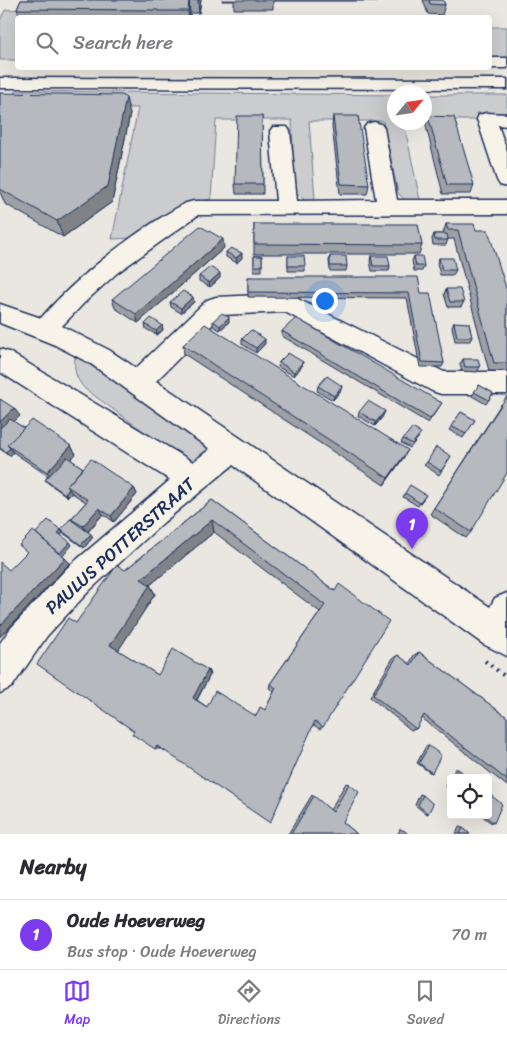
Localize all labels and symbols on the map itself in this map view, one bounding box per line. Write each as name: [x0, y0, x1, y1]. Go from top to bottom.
north arrow: [387, 85, 432, 130]
your location: [312, 288, 338, 314]
street label: PAULUS POTTERSTRAAT: [38, 469, 204, 623]
pin: 1: [396, 508, 428, 549]

